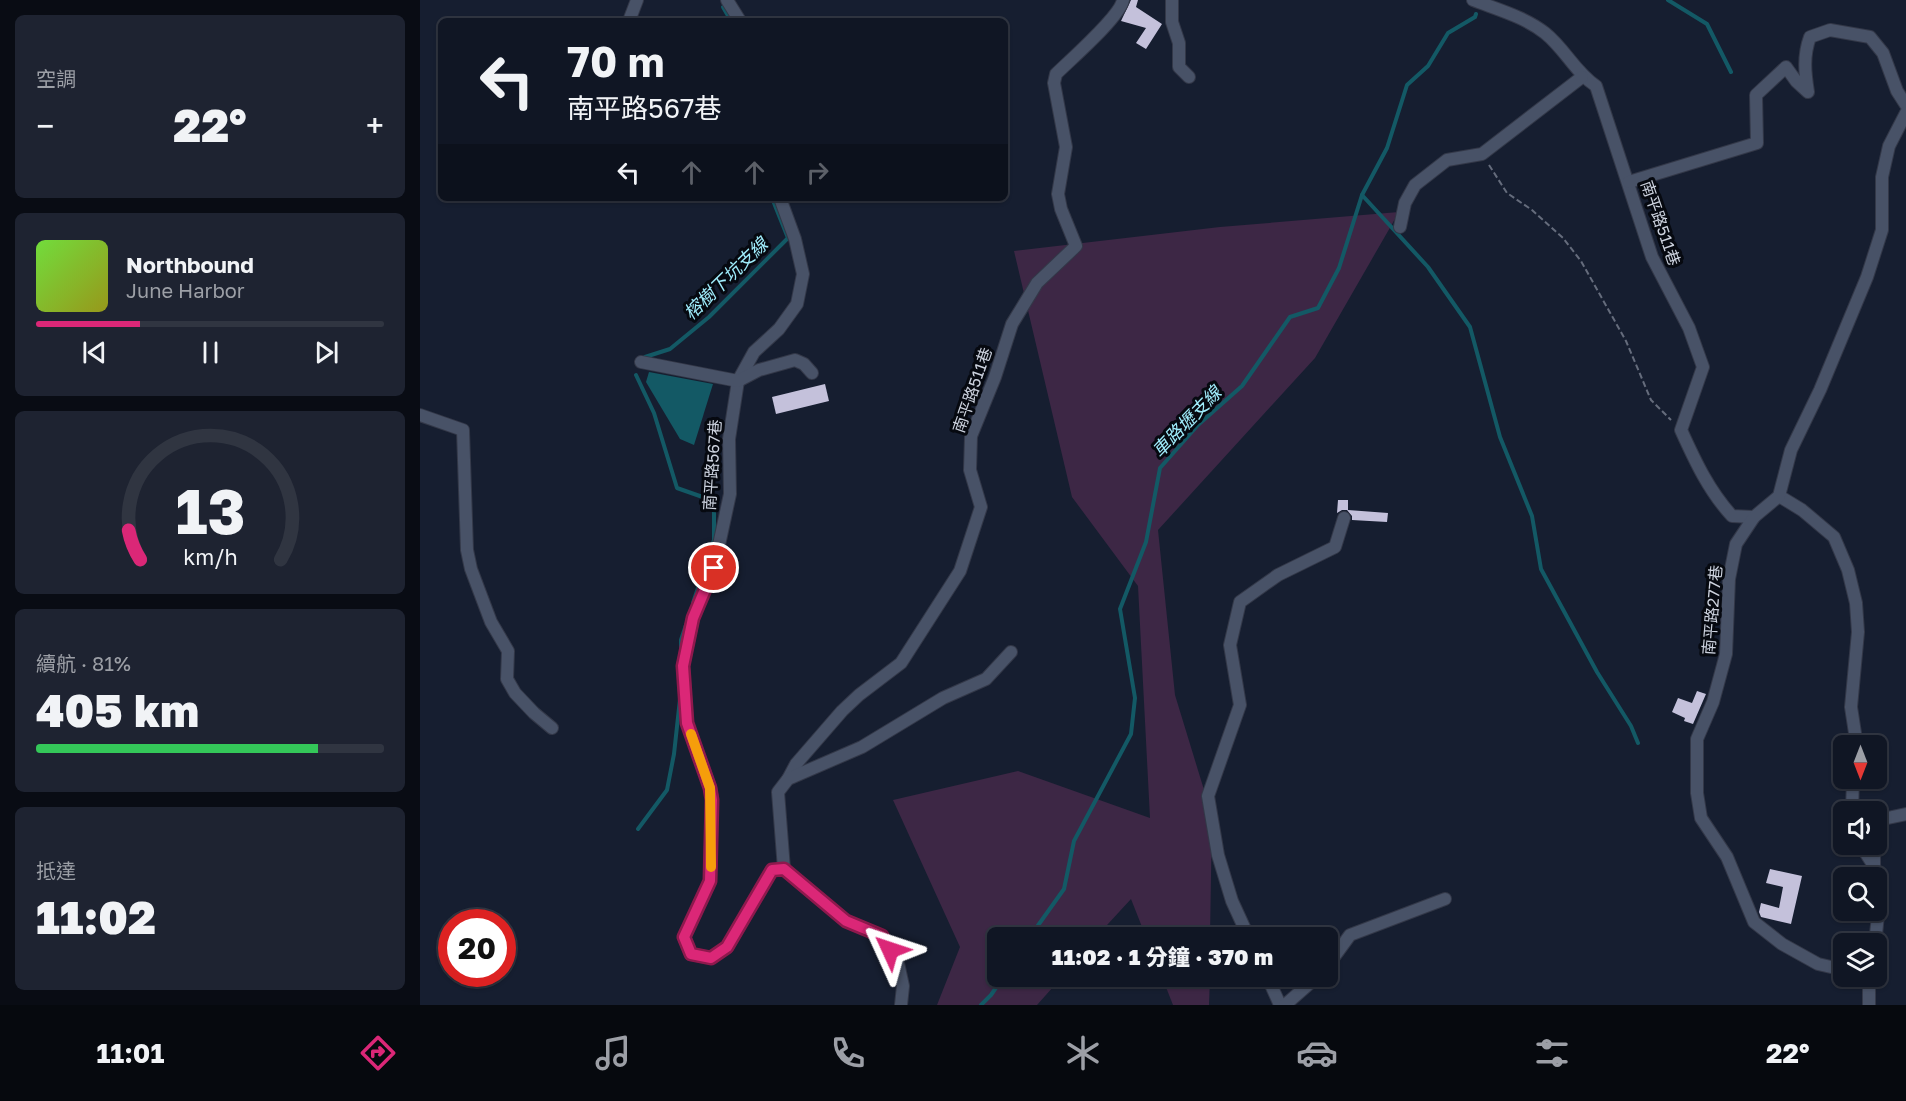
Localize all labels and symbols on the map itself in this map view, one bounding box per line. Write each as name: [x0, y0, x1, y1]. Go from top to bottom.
street label: 南平路511巷: [1637, 178, 1685, 268]
water label: 榕樹下坑支線: [679, 231, 773, 324]
street label: 南平路511巷: [948, 345, 996, 435]
water label: 車路壢支線: [1147, 380, 1227, 461]
street label: 南平路567巷: [699, 419, 725, 511]
pin: [688, 542, 739, 593]
street label: 南平路277巷: [1698, 564, 1726, 656]
north arrow: [1833, 735, 1887, 789]
speed limit sign: 20: [438, 909, 516, 987]
position arrow: [858, 918, 922, 982]

